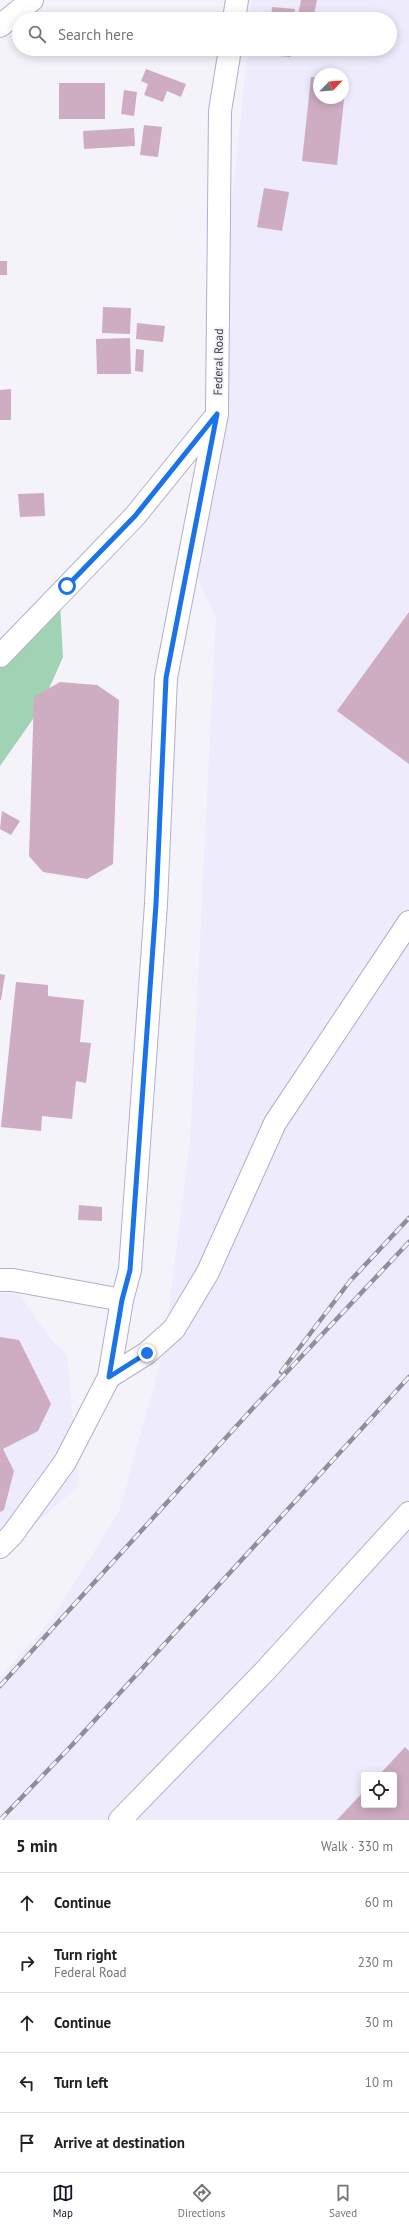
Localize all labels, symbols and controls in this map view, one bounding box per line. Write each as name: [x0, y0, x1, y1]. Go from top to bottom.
search box: [12, 12, 397, 56]
icon: search: [26, 23, 48, 45]
text: Search here: [58, 25, 134, 44]
north arrow: [313, 68, 349, 104]
street label: Federal Road: [210, 328, 226, 396]
route start: [58, 577, 76, 595]
route end: [138, 1344, 156, 1362]
map controls: [361, 1772, 397, 1808]
button: locate: [361, 1772, 397, 1808]
text: 5 min: [16, 1835, 57, 1857]
text: Walk · 330 m: [321, 1838, 393, 1855]
icon: ahead: [16, 1892, 38, 1914]
text: Continue: [54, 1893, 111, 1912]
text: 60 m: [365, 1894, 393, 1911]
text: Turn right: [54, 1945, 117, 1964]
icon: right: [16, 1952, 38, 1974]
text: 230 m: [358, 1954, 393, 1971]
text: Federal Road: [54, 1964, 127, 1981]
icon: ahead: [16, 2012, 38, 2034]
text: Continue: [54, 2013, 111, 2032]
text: 30 m: [365, 2014, 393, 2031]
icon: left: [16, 2072, 38, 2094]
text: Turn left: [54, 2073, 108, 2092]
text: 10 m: [365, 2074, 393, 2091]
icon: arrive: [16, 2132, 38, 2154]
text: Arrive at destination: [54, 2133, 185, 2152]
tab: Map: [52, 2182, 74, 2220]
tab: Directions: [178, 2182, 225, 2220]
tab: Saved: [329, 2182, 357, 2220]

